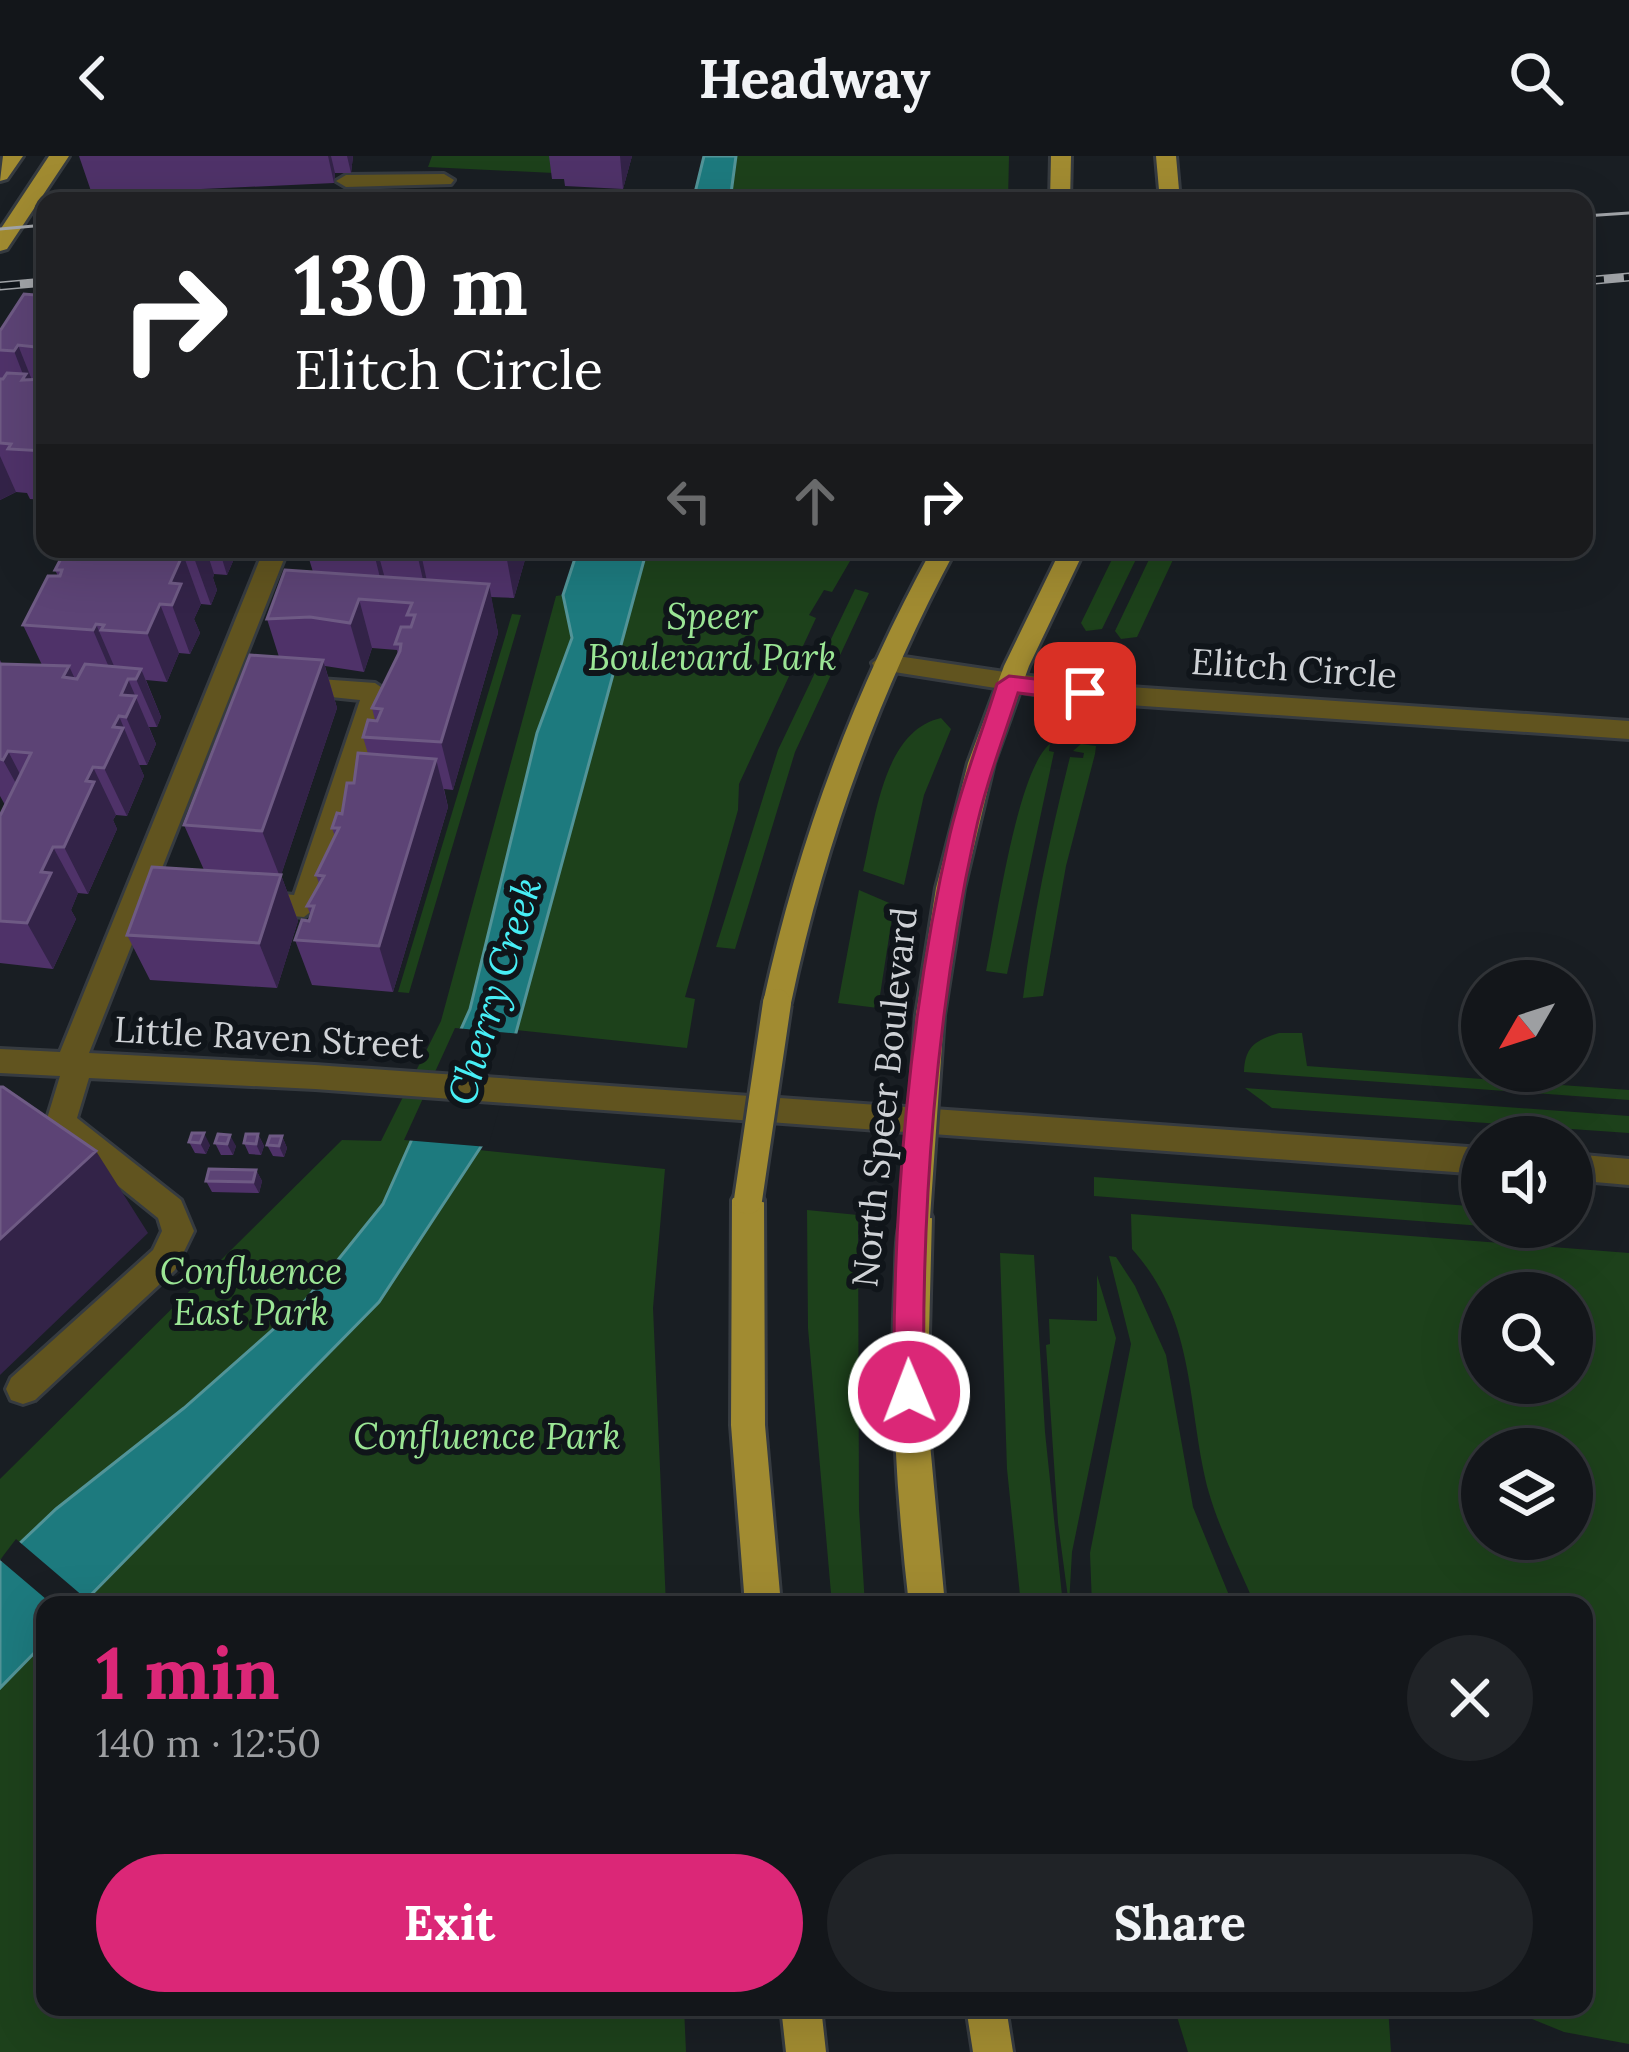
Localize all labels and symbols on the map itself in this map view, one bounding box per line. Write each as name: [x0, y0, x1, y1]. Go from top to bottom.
park label: Speer Boulevard Park: [587, 593, 837, 680]
street label: Elitch Circle: [1190, 638, 1398, 698]
pin: [1034, 642, 1136, 744]
water label: Cherry Creek: [436, 871, 552, 1111]
street label: North Speer Boulevard: [841, 905, 927, 1289]
north arrow: [1461, 960, 1593, 1092]
street label: Little Raven Street: [113, 1006, 425, 1068]
park label: Confluence East Park: [160, 1248, 342, 1335]
position arrow: [846, 1329, 972, 1455]
park label: Confluence Park: [353, 1413, 621, 1459]

